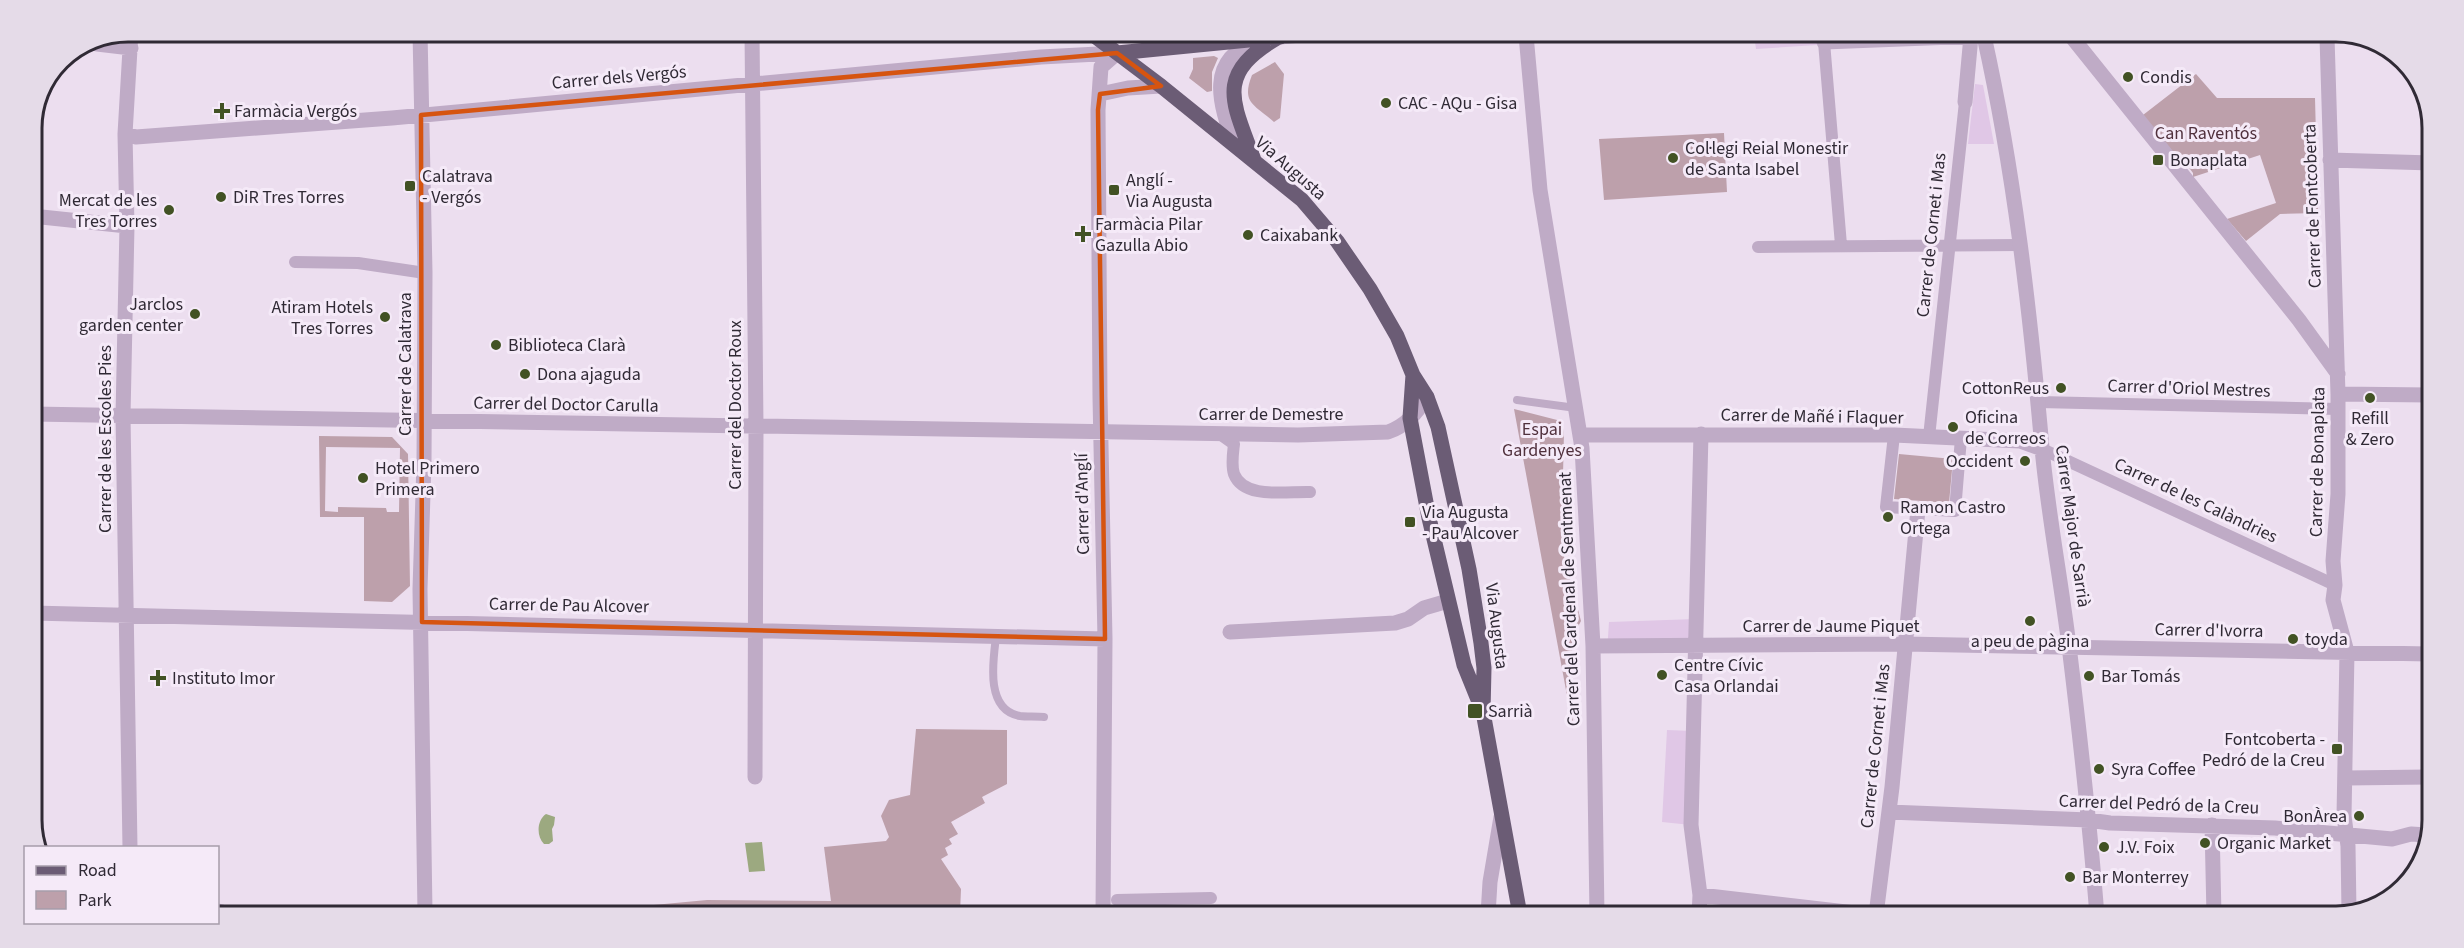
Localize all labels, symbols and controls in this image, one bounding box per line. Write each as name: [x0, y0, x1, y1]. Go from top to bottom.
street label: Carrer dels Vergós: [551, 59, 687, 96]
place label: Condis: [2140, 65, 2192, 90]
marker: Condis: [2121, 70, 2135, 84]
place label: CAC - AQu - Gisa: [1398, 91, 1517, 116]
marker: CAC - AQu - Gisa: [1379, 96, 1393, 110]
place label: Farmàcia Vergós: [234, 99, 357, 124]
marker: Farmàcia Vergós: [215, 104, 229, 118]
park label: Can Raventós: [2155, 121, 2257, 146]
street label: Carrer de Fontcoberta: [2297, 123, 2328, 289]
street label: Via Augusta: [1250, 131, 1332, 206]
place label: Col·legi Reial Monestir de Santa Isabel: [1685, 136, 1849, 182]
place label: Bonaplata: [2170, 148, 2247, 173]
marker: Col·legi Reial Monestir de Santa Isabel: [1666, 151, 1680, 165]
street label: Carrer de Cornet i Mas: [1910, 152, 1953, 319]
marker: Bonaplata: [2151, 153, 2165, 167]
place label: Calatrava - Vergós: [422, 164, 493, 210]
place label: Anglí - Via Augusta: [1126, 168, 1213, 214]
marker: Calatrava - Vergós: [403, 179, 417, 193]
marker: Anglí - Via Augusta: [1107, 183, 1121, 197]
place label: DiR Tres Torres: [233, 185, 344, 210]
place label: Mercat de les Tres Torres: [59, 188, 157, 234]
marker: DiR Tres Torres: [214, 190, 228, 204]
marker: Mercat de les Tres Torres: [162, 203, 176, 217]
place label: Farmàcia Pilar Gazulla Abio: [1095, 212, 1203, 258]
place label: Caixabank: [1260, 223, 1338, 248]
marker: Farmàcia Pilar Gazulla Abio: [1076, 227, 1090, 241]
marker: Caixabank: [1241, 228, 1255, 242]
place label: Jarclos garden center: [79, 292, 184, 338]
street label: Carrer de Calatrava: [393, 292, 418, 436]
place label: Atiram Hotels Tres Torres: [271, 295, 373, 341]
marker: Jarclos garden center: [188, 307, 202, 321]
marker: Atiram Hotels Tres Torres: [378, 310, 392, 324]
street label: Carrer del Doctor Roux: [723, 320, 748, 490]
place label: Biblioteca Clarà: [508, 333, 626, 358]
marker: Biblioteca Clarà: [489, 338, 503, 352]
street label: Carrer de les Escoles Pies: [93, 345, 118, 533]
place label: Dona ajaguda: [537, 362, 641, 387]
marker: Dona ajaguda: [518, 367, 532, 381]
street label: Carrer d'Oriol Mestres: [2107, 373, 2271, 404]
place label: CottonReus: [1962, 376, 2049, 401]
marker: CottonReus: [2054, 381, 2068, 395]
street label: Carrer de Bonaplata: [2304, 387, 2331, 537]
street label: Carrer del Doctor Carulla: [473, 390, 659, 419]
marker: Refill & Zero: [2363, 391, 2377, 405]
street label: Carrer de Demestre: [1198, 402, 1344, 427]
street label: Carrer de Mañé i Flaquer: [1720, 402, 1904, 431]
place label: Oficina de Correos: [1965, 405, 2046, 451]
place label: Refill & Zero: [2346, 406, 2394, 452]
park label: Espai Gardenyes: [1502, 417, 1582, 463]
marker: Oficina de Correos: [1946, 420, 1960, 434]
street label: Carrer Major de Sarrià: [2049, 443, 2096, 609]
place label: Occident: [1946, 449, 2013, 474]
street label: Carrer d'Anglí: [1069, 452, 1096, 555]
street label: Carrer de les Calàndries: [2110, 452, 2282, 549]
marker: Occident: [2018, 454, 2032, 468]
place label: Hotel Primero Primera: [375, 456, 480, 502]
marker: Hotel Primero Primera: [356, 471, 370, 485]
street label: Carrer del Cardenal de Sentmenat: [1553, 471, 1586, 727]
place label: Ramon Castro Ortega: [1900, 495, 2006, 541]
place label: Via Augusta - Pau Alcover: [1422, 500, 1519, 546]
marker: Ramon Castro Ortega: [1881, 510, 1895, 524]
marker: Via Augusta - Pau Alcover: [1403, 515, 1417, 529]
street label: Via Augusta: [1479, 582, 1514, 671]
street label: Carrer de Pau Alcover: [489, 592, 650, 619]
street label: Carrer de Jaume Piquet: [1742, 614, 1920, 639]
marker: a peu de pàgina: [2023, 614, 2037, 628]
street label: Carrer d'Ivorra: [2154, 617, 2264, 644]
place label: toyda: [2305, 627, 2348, 652]
place label: a peu de pàgina: [1971, 629, 2089, 654]
marker: toyda: [2286, 632, 2300, 646]
place label: Centre Cívic Casa Orlandai: [1674, 653, 1779, 699]
street label: Carrer de Cornet i Mas: [1854, 663, 1897, 830]
place label: Bar Tomás: [2101, 664, 2180, 689]
place label: Instituto Imor: [172, 666, 276, 691]
marker: Centre Cívic Casa Orlandai: [1655, 668, 1669, 682]
marker: Instituto Imor: [149, 669, 167, 687]
marker: Bar Tomás: [2082, 669, 2096, 683]
place label: Sarrià: [1488, 699, 1533, 724]
marker: Sarrià: [1466, 702, 1484, 720]
place label: Fontcoberta - Pedró de la Creu: [2202, 727, 2325, 773]
marker: Fontcoberta - Pedró de la Creu: [2330, 742, 2344, 756]
place label: Syra Coffee: [2111, 757, 2196, 782]
marker: Syra Coffee: [2092, 762, 2106, 776]
street label: Carrer del Pedró de la Creu: [2058, 789, 2260, 820]
place label: BonÀrea: [2283, 804, 2347, 829]
marker: BonÀrea: [2352, 809, 2366, 823]
place label: Organic Market: [2217, 831, 2331, 856]
place label: J.V. Foix: [2116, 835, 2175, 860]
marker: Organic Market: [2198, 836, 2212, 850]
marker: J.V. Foix: [2097, 840, 2111, 854]
legend: [24, 846, 219, 924]
text: Road: [78, 858, 117, 883]
place label: Bar Monterrey: [2082, 865, 2189, 890]
marker: Bar Monterrey: [2063, 870, 2077, 884]
text: Park: [78, 888, 112, 913]

